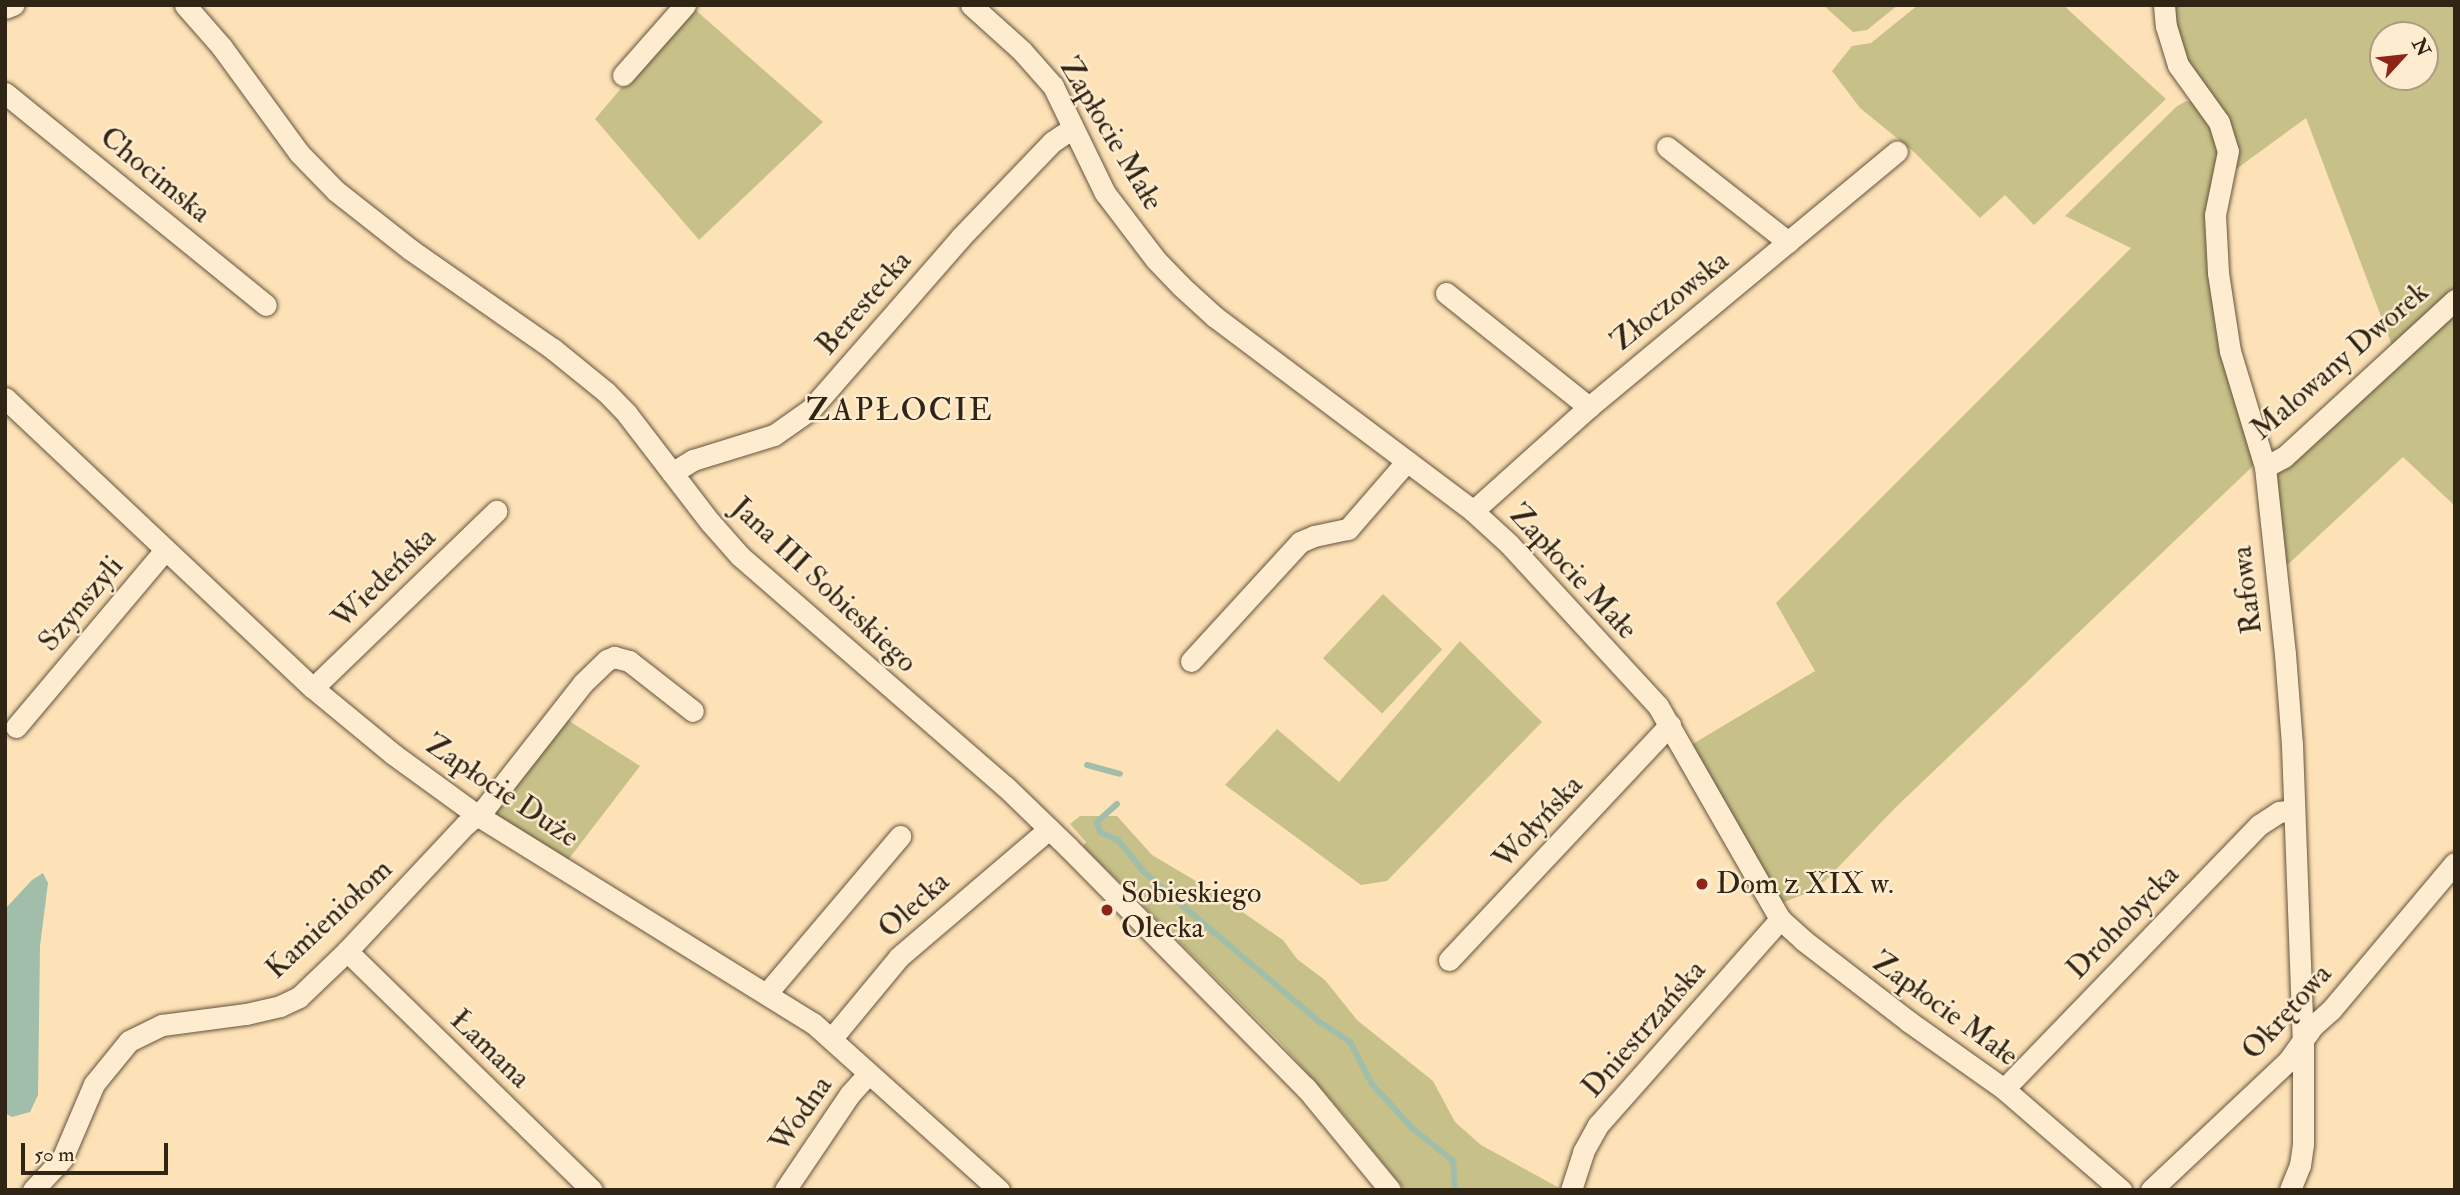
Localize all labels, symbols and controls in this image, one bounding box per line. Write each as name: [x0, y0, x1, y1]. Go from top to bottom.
north arrow: [2369, 21, 2439, 91]
text: N: [2406, 34, 2435, 60]
street label: Zapłocie Małe: [1051, 51, 1171, 217]
street label: Chocimska: [92, 119, 218, 231]
street label: Berestecka: [809, 243, 919, 363]
street label: Złoczowska: [1604, 243, 1736, 359]
street label: Malowany Dworek: [2244, 274, 2436, 448]
district label: ZAPŁOCIE: [807, 391, 993, 429]
street label: Jana III Sobieskiego: [724, 490, 924, 680]
street label: Zapłocie Małe: [1501, 497, 1645, 647]
street label: Wiedeńska: [325, 520, 443, 636]
street label: Rafowa: [2224, 544, 2270, 636]
street label: Szynszyli: [31, 549, 131, 659]
street label: Zapłocie Duże: [418, 726, 586, 856]
street label: Wołyńska: [1486, 768, 1590, 876]
street label: Kamieniołom: [258, 851, 400, 987]
street label: Drohobycka: [2059, 857, 2187, 987]
street label: Olecka: [871, 864, 957, 946]
place label: Dom z XIX w.: [1716, 866, 1894, 902]
place label: Sobieskiego Olecka: [1121, 875, 1261, 945]
marker: Dom z XIX w.: [1694, 876, 1710, 892]
marker: Sobieskiego Olecka: [1099, 902, 1115, 918]
street label: Zapłocie Małe: [1865, 944, 2025, 1074]
street label: Dniestrzańska: [1574, 953, 1714, 1105]
street label: Okrętowa: [2234, 957, 2340, 1067]
street label: Łamana: [442, 1002, 538, 1096]
street label: Wodna: [762, 1069, 840, 1159]
scale bar: [24, 1128, 172, 1172]
text: 50 m: [34, 1141, 75, 1168]

